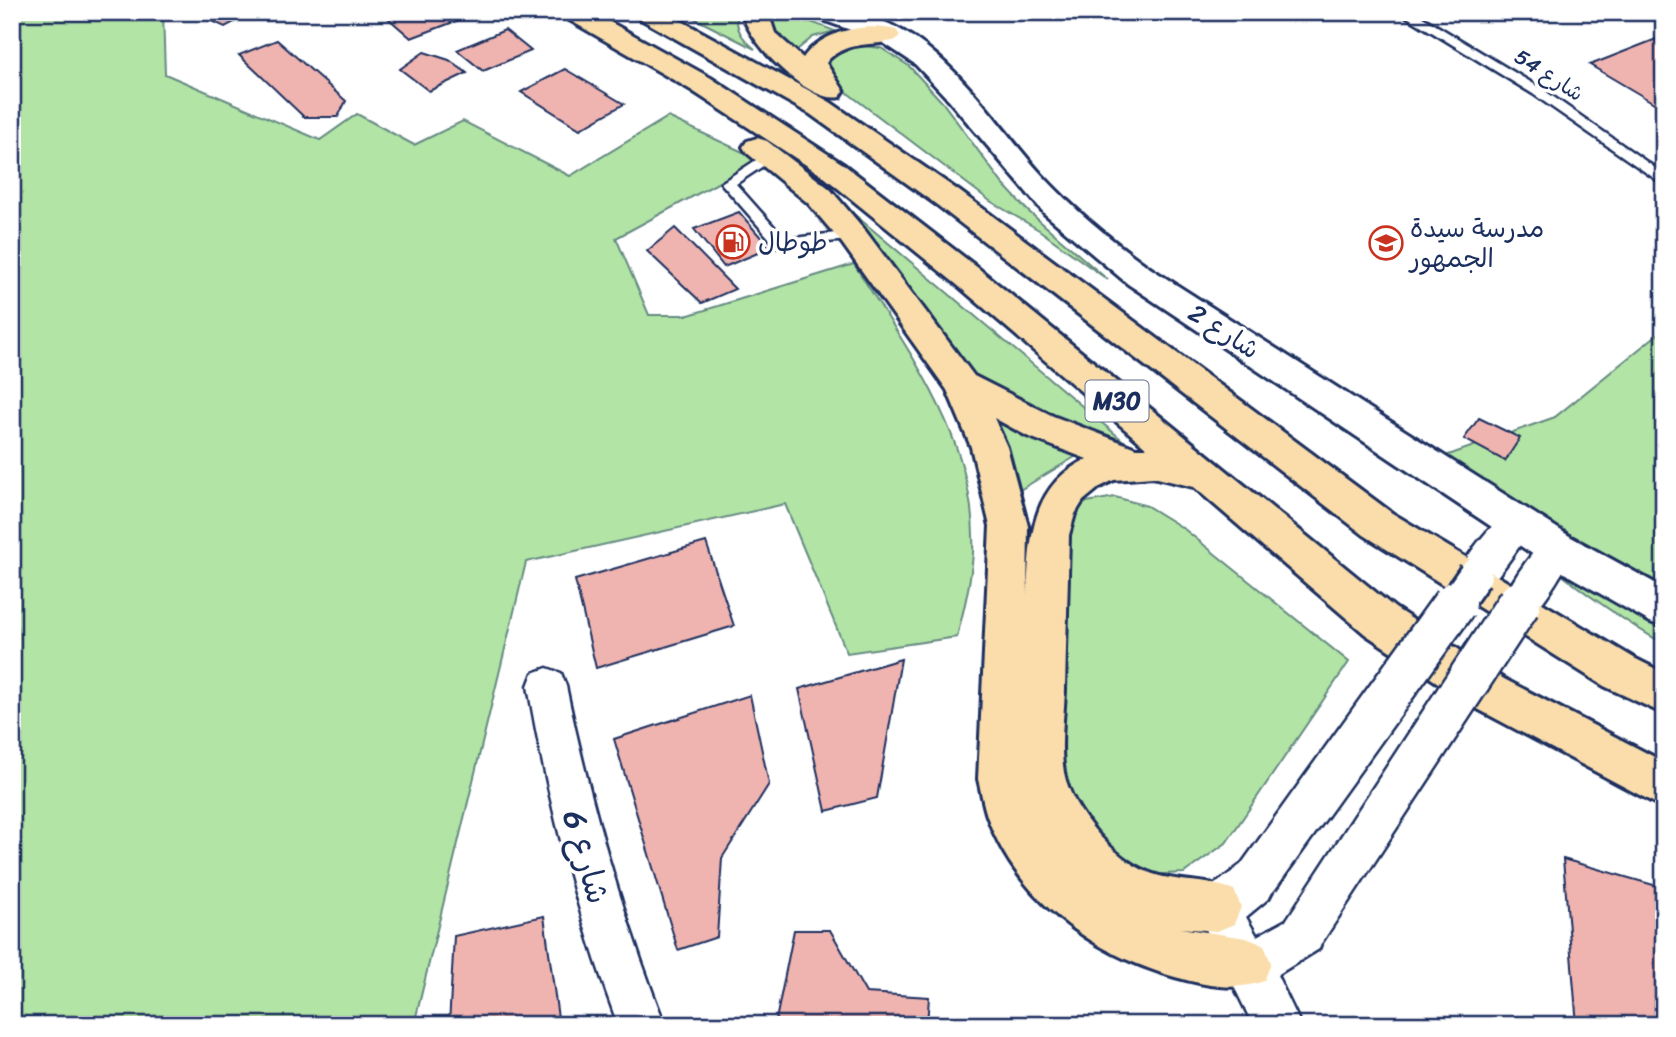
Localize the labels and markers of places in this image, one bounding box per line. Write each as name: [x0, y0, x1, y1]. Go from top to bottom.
place label: مدرسة سيدة الجمهور: [1408, 205, 1544, 281]
place label: طوطال: [758, 219, 827, 265]
fuel station icon: طوطال: [714, 223, 752, 261]
school or university icon: مدرسة سيدة الجمهور: [1367, 224, 1405, 262]

